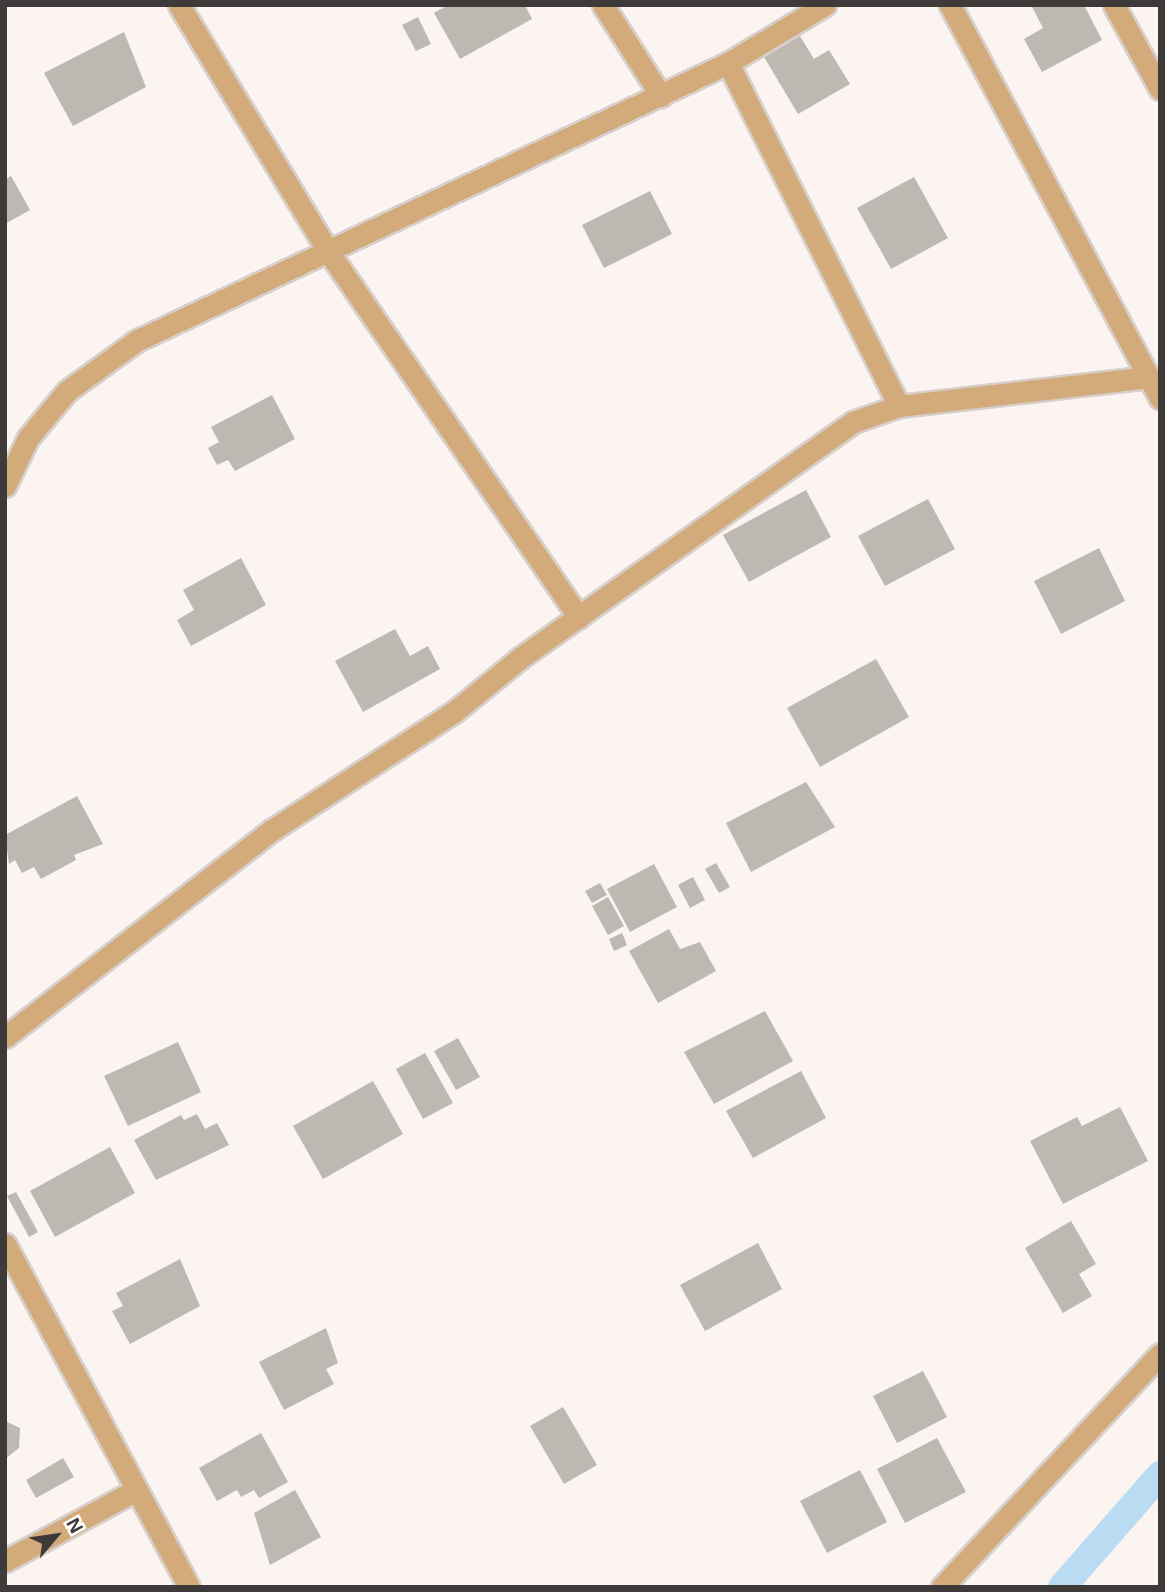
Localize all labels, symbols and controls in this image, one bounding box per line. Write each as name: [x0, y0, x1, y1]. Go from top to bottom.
north arrow: [21, 1501, 91, 1571]
text: N: [62, 1514, 87, 1537]

